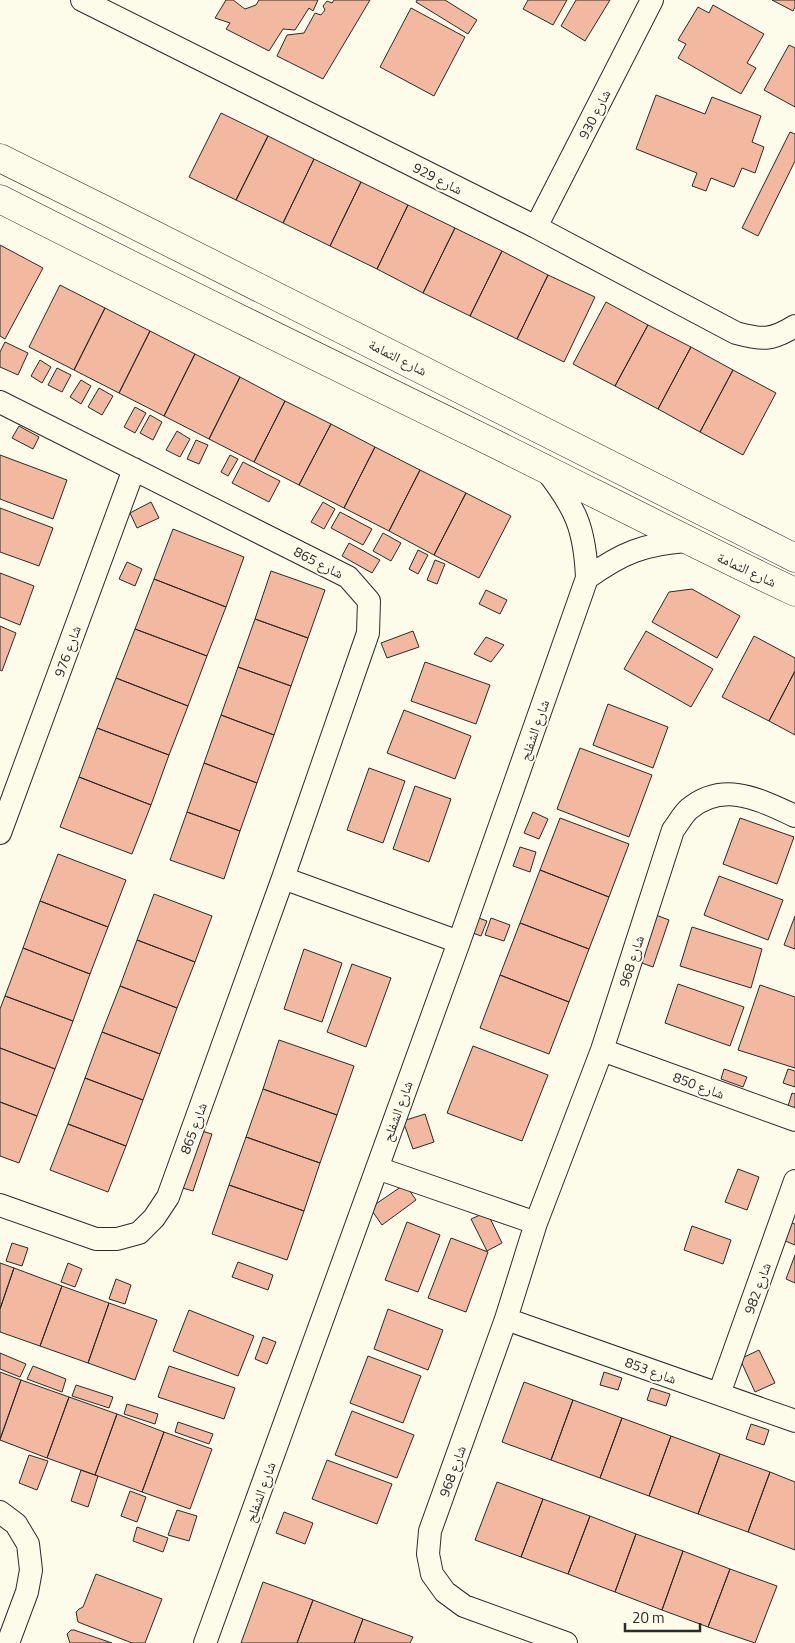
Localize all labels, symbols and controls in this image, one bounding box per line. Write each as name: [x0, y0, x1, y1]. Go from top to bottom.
street label: شارع 930: [573, 86, 615, 142]
street label: شارع 929: [410, 157, 466, 199]
street label: شارع الثمامة: [365, 333, 431, 381]
street label: شارع 865: [291, 541, 347, 583]
street label: شارع الثمامة: [714, 546, 780, 592]
street label: شارع 976: [48, 622, 86, 680]
street label: شارع الشفلح: [514, 697, 554, 763]
street label: شارع 968: [613, 932, 649, 990]
street label: شارع 850: [670, 1066, 728, 1104]
street label: شارع الشفلح: [376, 1078, 418, 1144]
street label: شارع 865: [174, 1099, 212, 1157]
street label: شارع 982: [738, 1259, 776, 1317]
street label: شارع 853: [622, 1351, 680, 1389]
street label: شارع 968: [433, 1442, 471, 1500]
street label: شارع الشفلح: [239, 1459, 281, 1525]
scale bar: [625, 1600, 700, 1632]
text: 20 m: [632, 1606, 665, 1629]

